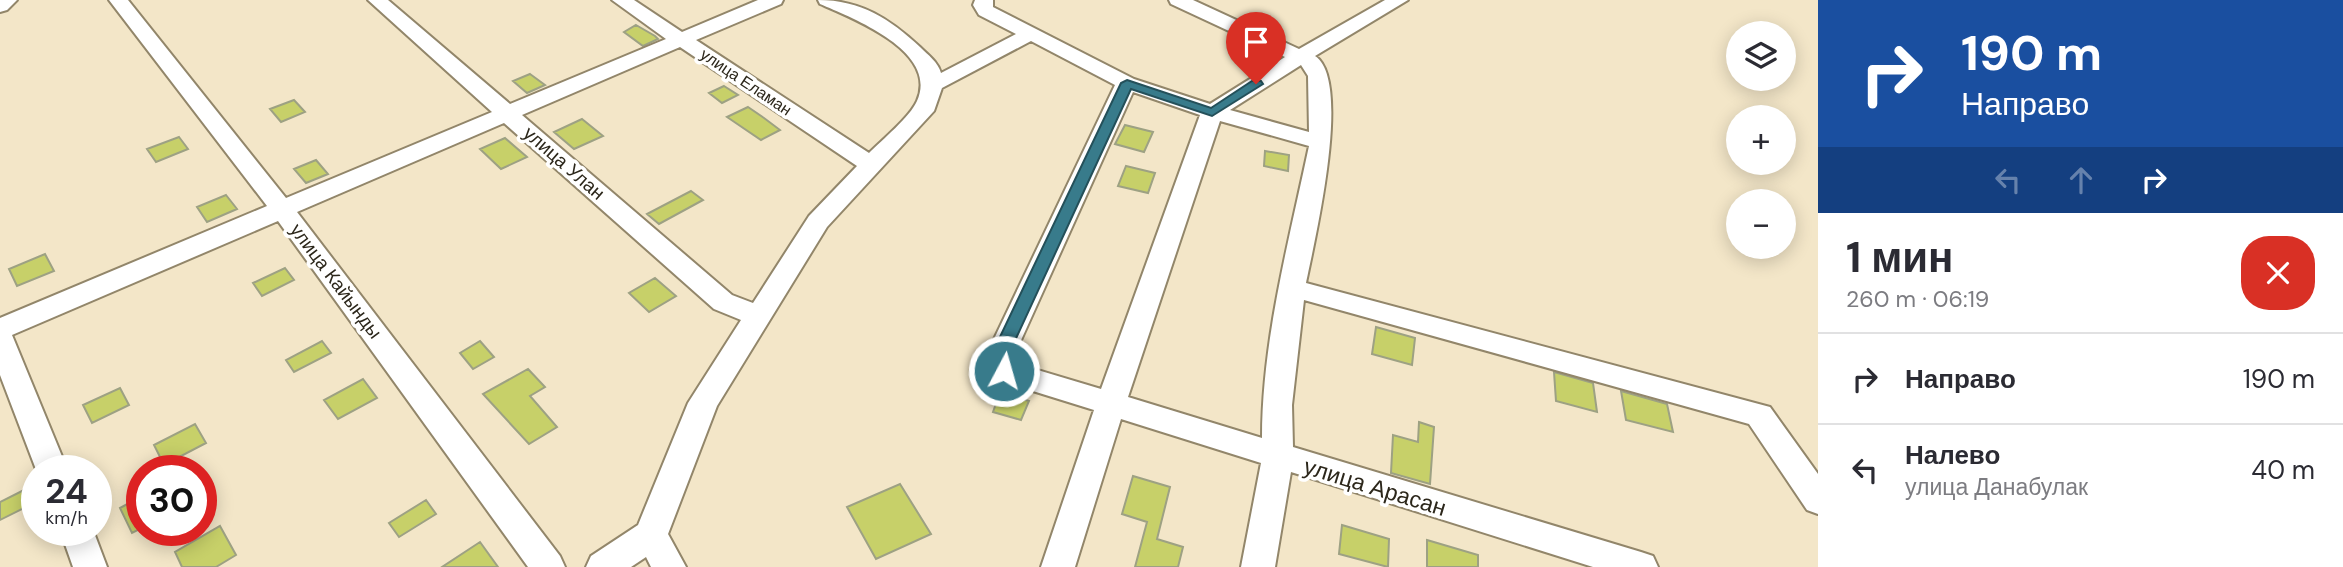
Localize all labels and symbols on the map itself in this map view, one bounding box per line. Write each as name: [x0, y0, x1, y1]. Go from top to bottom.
pin: [1226, 12.0, 1286, 84]
street label: улица Еламан: [696, 44, 796, 120]
street label: улица Улан: [518, 121, 610, 205]
street label: улица Кайынды: [284, 218, 388, 344]
position arrow: [967, 334, 1041, 408]
street label: улица Арасан: [1300, 451, 1450, 523]
speed limit sign: 30: [126, 455, 217, 546]

